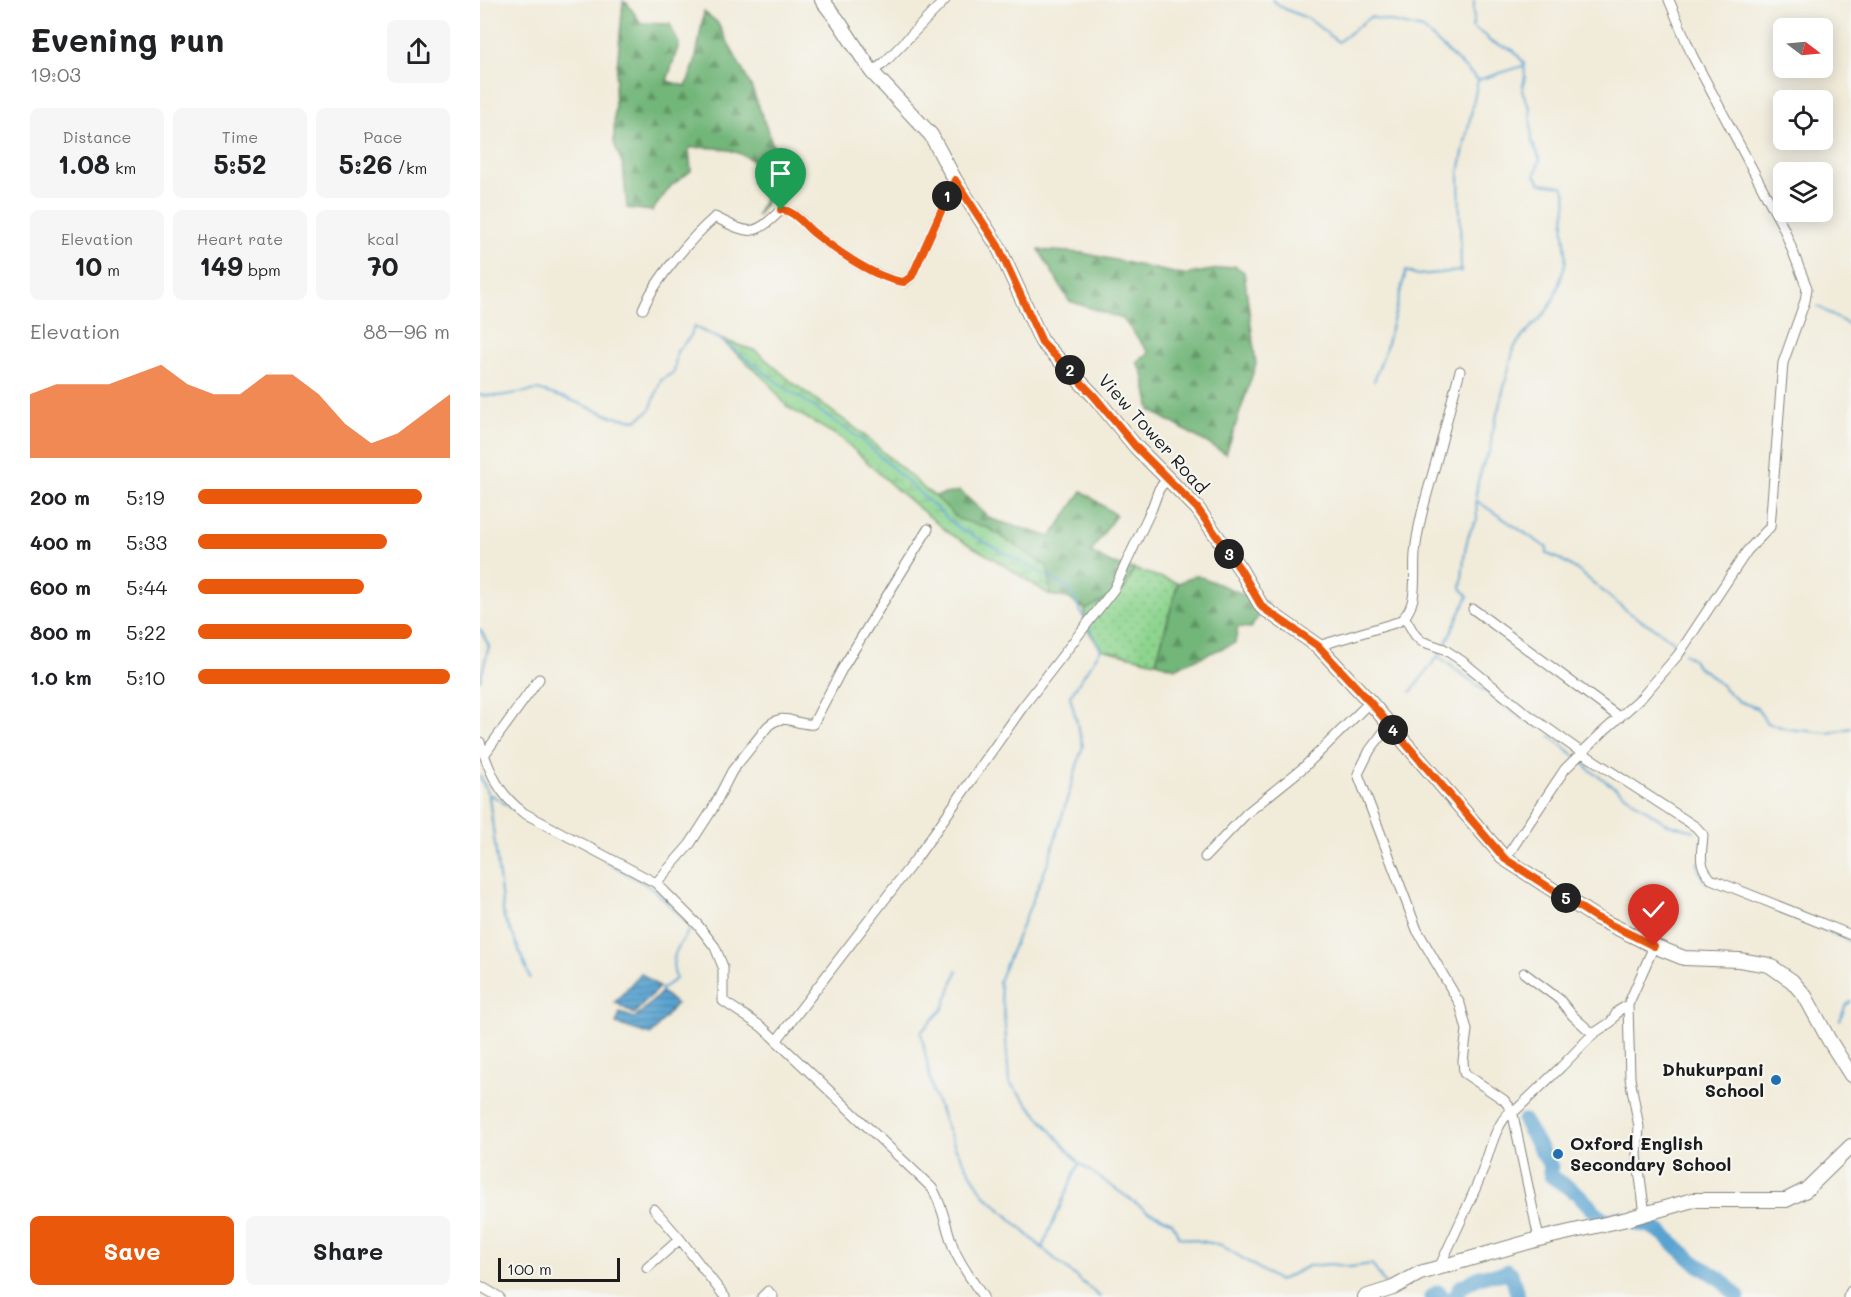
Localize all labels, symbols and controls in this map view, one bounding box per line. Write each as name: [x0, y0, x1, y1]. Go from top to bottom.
text: Evening run: [30, 17, 224, 60]
north arrow: [1773, 18, 1833, 78]
map controls: [1773, 18, 1833, 222]
button: share: [387, 20, 450, 83]
text: 19:03: [30, 61, 81, 87]
button: locate: [1773, 90, 1833, 150]
text: Distance: [63, 126, 131, 147]
text: Time: [222, 126, 258, 147]
text: Pace: [363, 126, 403, 147]
text: 1.08: [58, 147, 110, 181]
text: 5:52: [213, 147, 267, 181]
text: 5:26: [339, 147, 392, 181]
pin: [755, 148, 806, 210]
text: km: [110, 157, 136, 178]
text: /km: [392, 157, 427, 178]
icon: arrive: [764, 157, 797, 190]
button: layers: [1773, 162, 1833, 222]
pin: 1: [932, 181, 962, 211]
text: 1: [943, 185, 951, 206]
text: Elevation: [61, 228, 133, 249]
text: Heart rate: [197, 228, 283, 249]
text: kcal: [367, 228, 399, 249]
text: 10: [74, 249, 102, 283]
text: 149: [199, 249, 243, 283]
text: 70: [367, 249, 399, 283]
text: m: [102, 259, 120, 280]
text: bpm: [243, 259, 281, 280]
text: Elevation: [30, 318, 120, 344]
text: 88–96 m: [363, 318, 450, 344]
pin: 2: [1055, 355, 1085, 385]
text: 2: [1066, 359, 1074, 380]
street label: View Tower Road: [1094, 368, 1214, 498]
text: 200 m: [30, 484, 90, 510]
text: 5:19: [126, 484, 165, 510]
text: 400 m: [30, 529, 91, 555]
text: 5:33: [126, 529, 167, 555]
pin: 3: [1214, 539, 1244, 569]
text: 3: [1224, 543, 1234, 564]
text: 600 m: [30, 574, 91, 600]
text: 5:44: [126, 574, 167, 600]
text: 800 m: [30, 619, 91, 645]
text: 5:22: [126, 619, 166, 645]
text: 1.0 km: [30, 664, 92, 690]
text: 5:10: [126, 664, 165, 690]
pin: 4: [1378, 715, 1408, 745]
text: 4: [1388, 719, 1398, 740]
pin: 5: [1551, 883, 1581, 913]
pin: [1628, 884, 1679, 946]
text: 5: [1561, 887, 1571, 908]
icon: check: [1637, 893, 1670, 926]
place label: Dhukurpani School: [1662, 1057, 1764, 1102]
marker: Dhukurpani School: [1769, 1073, 1783, 1087]
place label: Oxford English Secondary School: [1570, 1131, 1731, 1176]
marker: Oxford English Secondary School: [1551, 1147, 1565, 1161]
button: Save: [30, 1216, 234, 1285]
button: Share: [246, 1216, 450, 1285]
scale bar: [498, 1255, 620, 1282]
text: 100 m: [507, 1258, 552, 1279]

